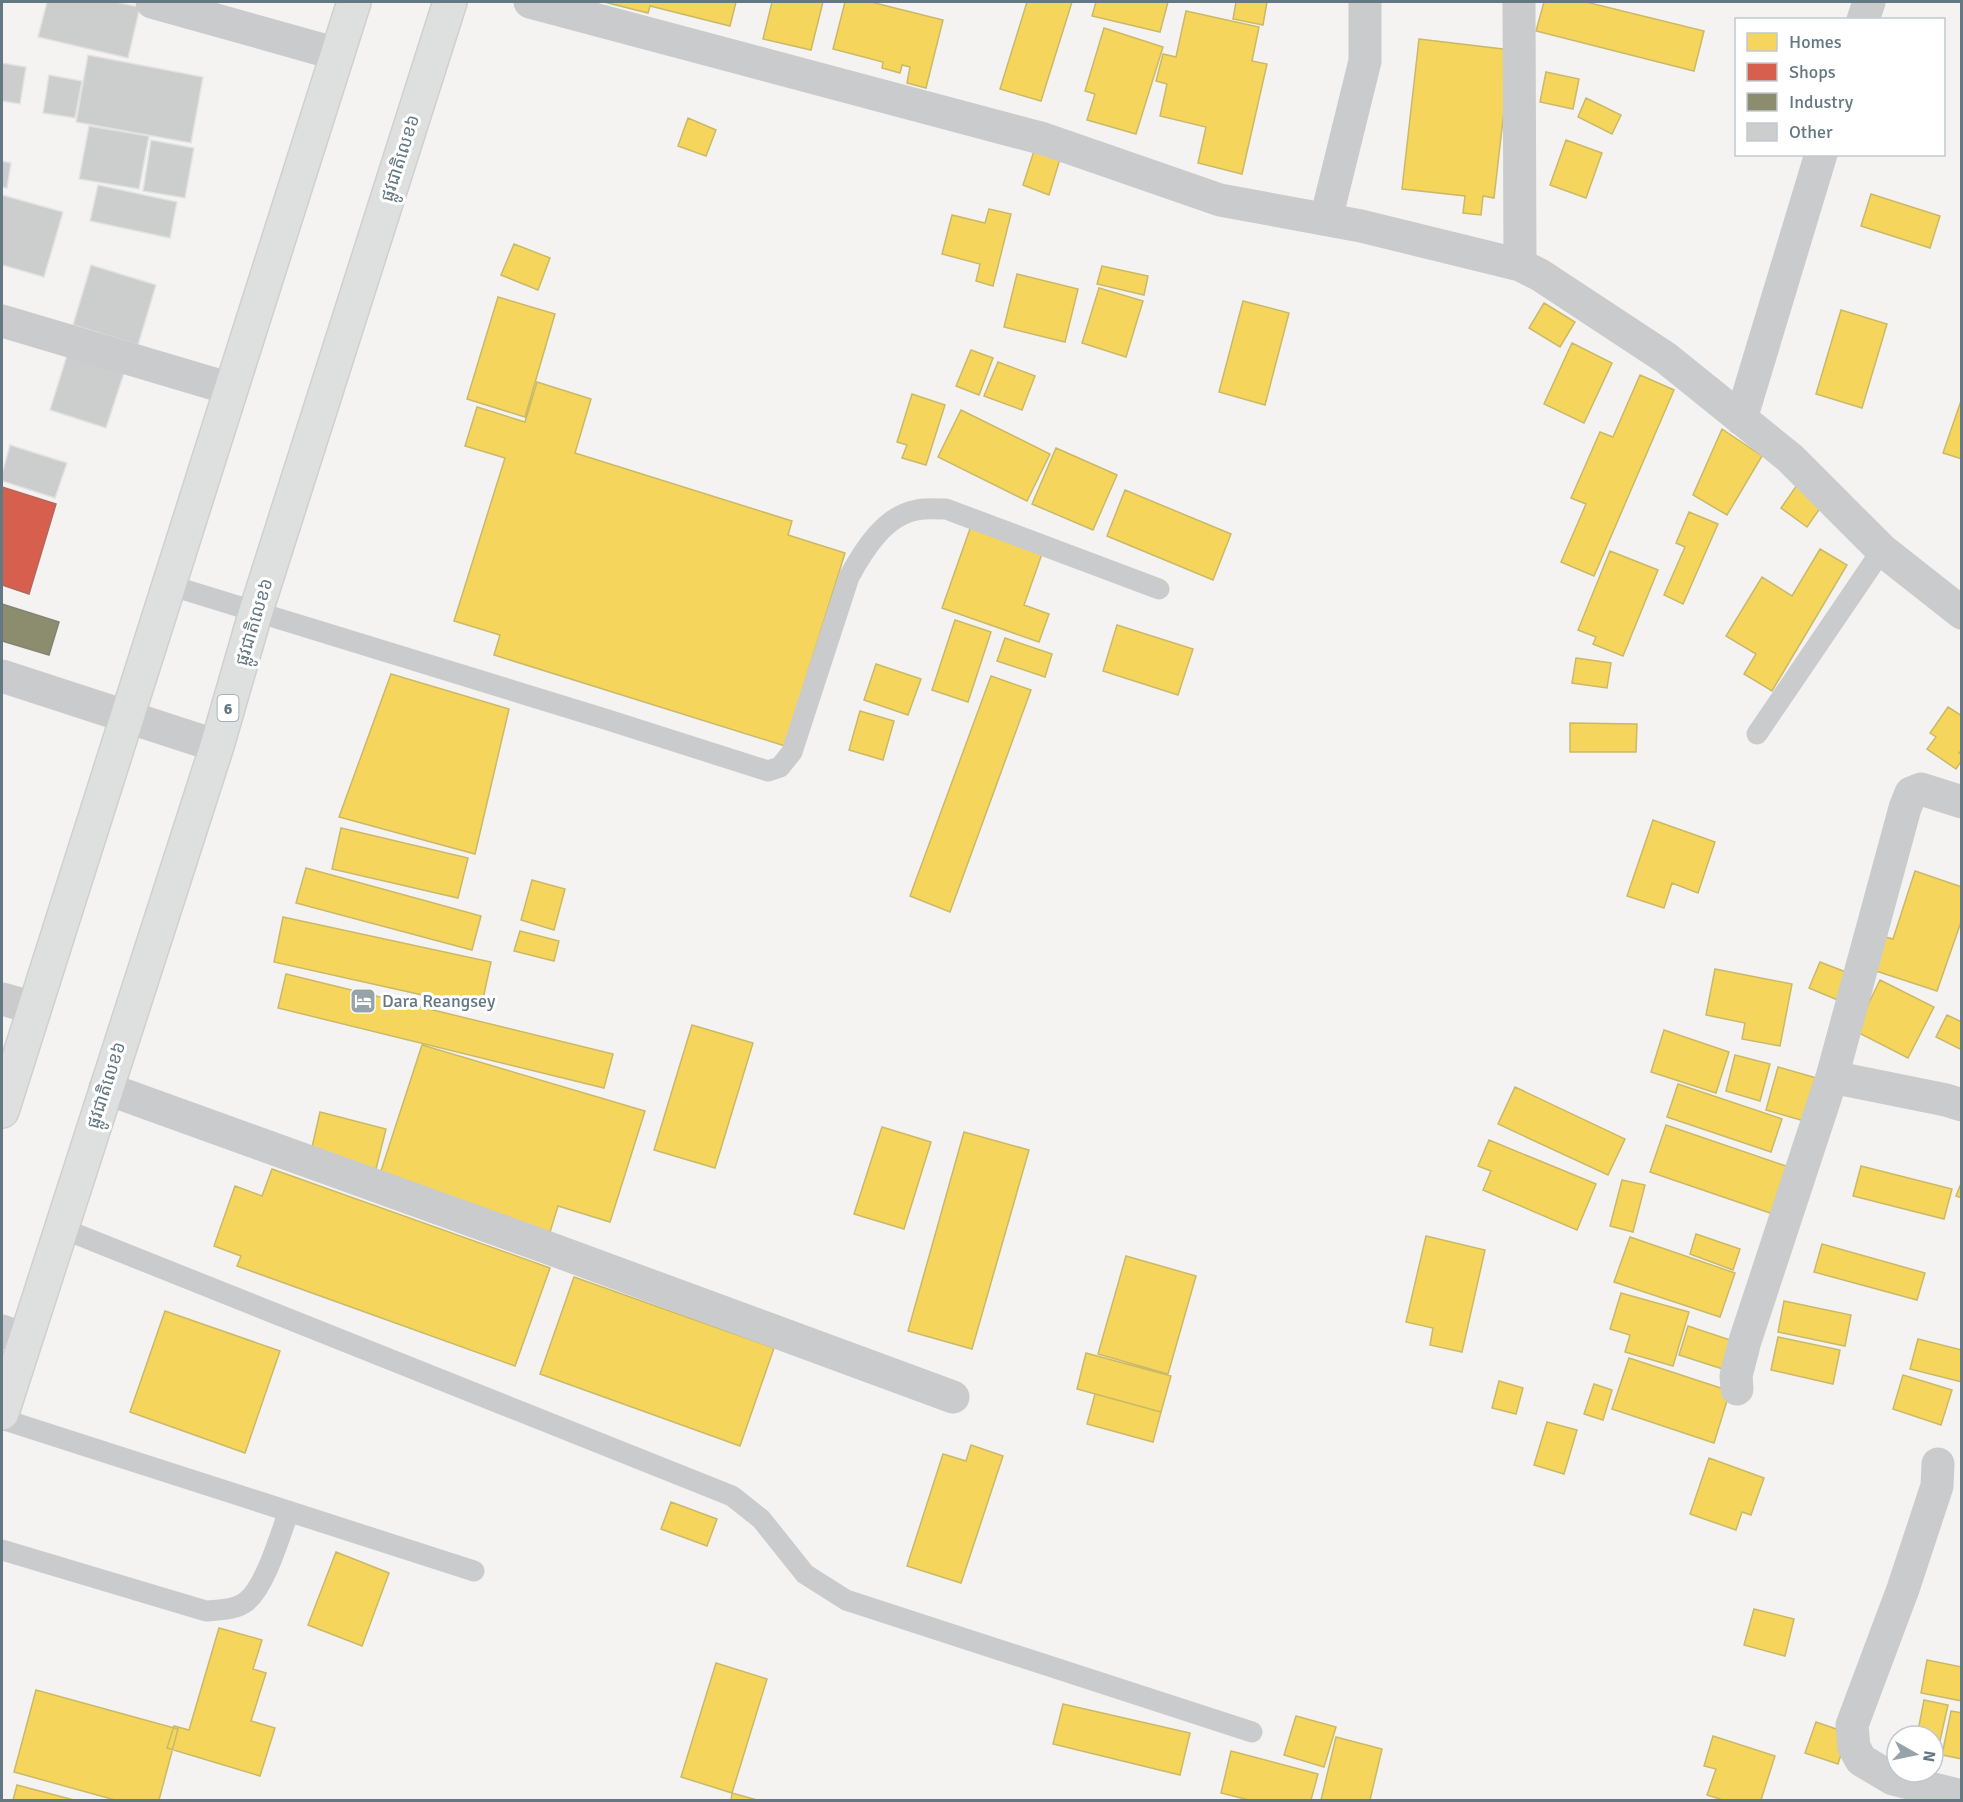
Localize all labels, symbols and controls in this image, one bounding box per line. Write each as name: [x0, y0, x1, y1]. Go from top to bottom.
legend: [1735, 18, 1945, 156]
text: Homes: [1789, 31, 1842, 53]
text: Shops: [1789, 61, 1836, 83]
text: Industry: [1789, 91, 1854, 113]
street label: ផ្លូវជាតិលេខ៦: [376, 112, 429, 206]
text: Other: [1789, 121, 1833, 143]
street label: ផ្លូវជាតិលេខ៦: [230, 576, 283, 670]
road number: 6: [218, 695, 238, 721]
hotel icon: Dara Reangsey: [348, 986, 378, 1016]
place label: Dara Reangsey: [382, 990, 496, 1012]
street label: ផ្លូវជាតិលេខ៦: [82, 1039, 135, 1133]
north arrow: [1885, 1724, 1945, 1784]
text: N: [1918, 1749, 1940, 1763]

